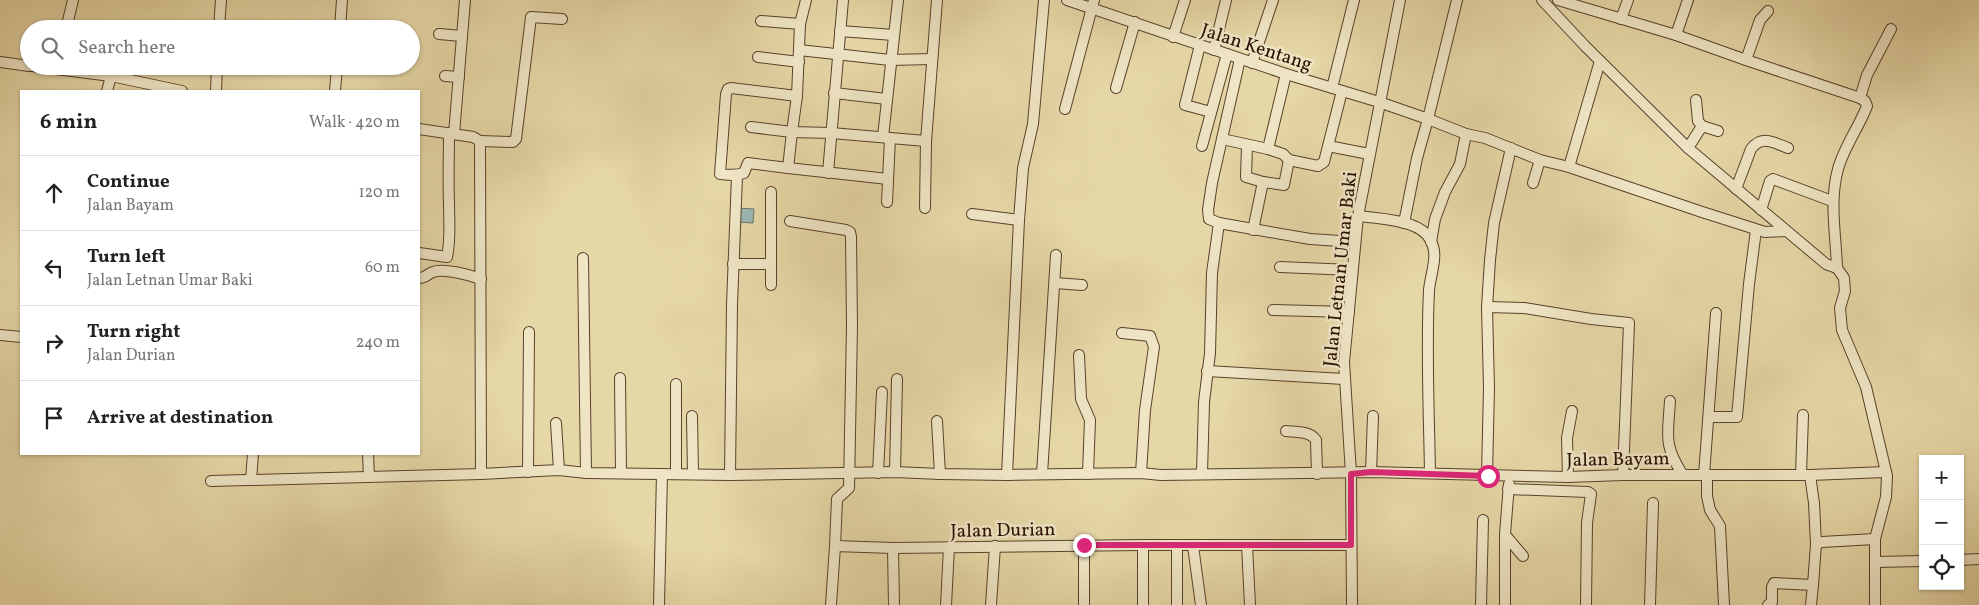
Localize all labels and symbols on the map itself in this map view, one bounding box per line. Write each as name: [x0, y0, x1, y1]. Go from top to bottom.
street label: Jalan Kentang: [1197, 18, 1315, 78]
street label: Jalan Letnan Umar Baki: [1318, 170, 1364, 368]
street label: Jalan Bayam: [1566, 446, 1670, 474]
route start: [1477, 465, 1500, 488]
street label: Jalan Durian: [950, 517, 1056, 545]
route end: [1073, 534, 1096, 557]

